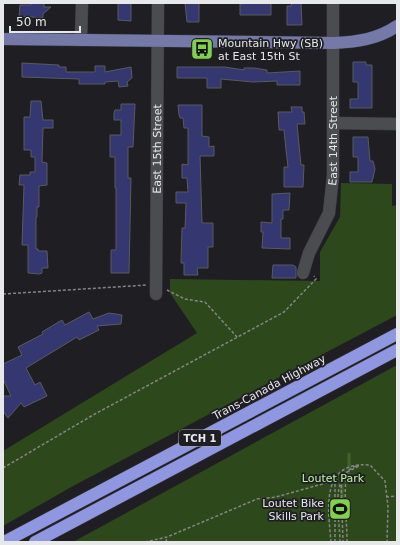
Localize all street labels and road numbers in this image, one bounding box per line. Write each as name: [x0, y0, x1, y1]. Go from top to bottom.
street label: East 14th Street: [326, 95, 340, 186]
street label: East 15th Street: [151, 104, 164, 194]
street label: Trans-Canada Highway: [210, 352, 328, 423]
road number: TCH 1: [179, 430, 221, 446]

